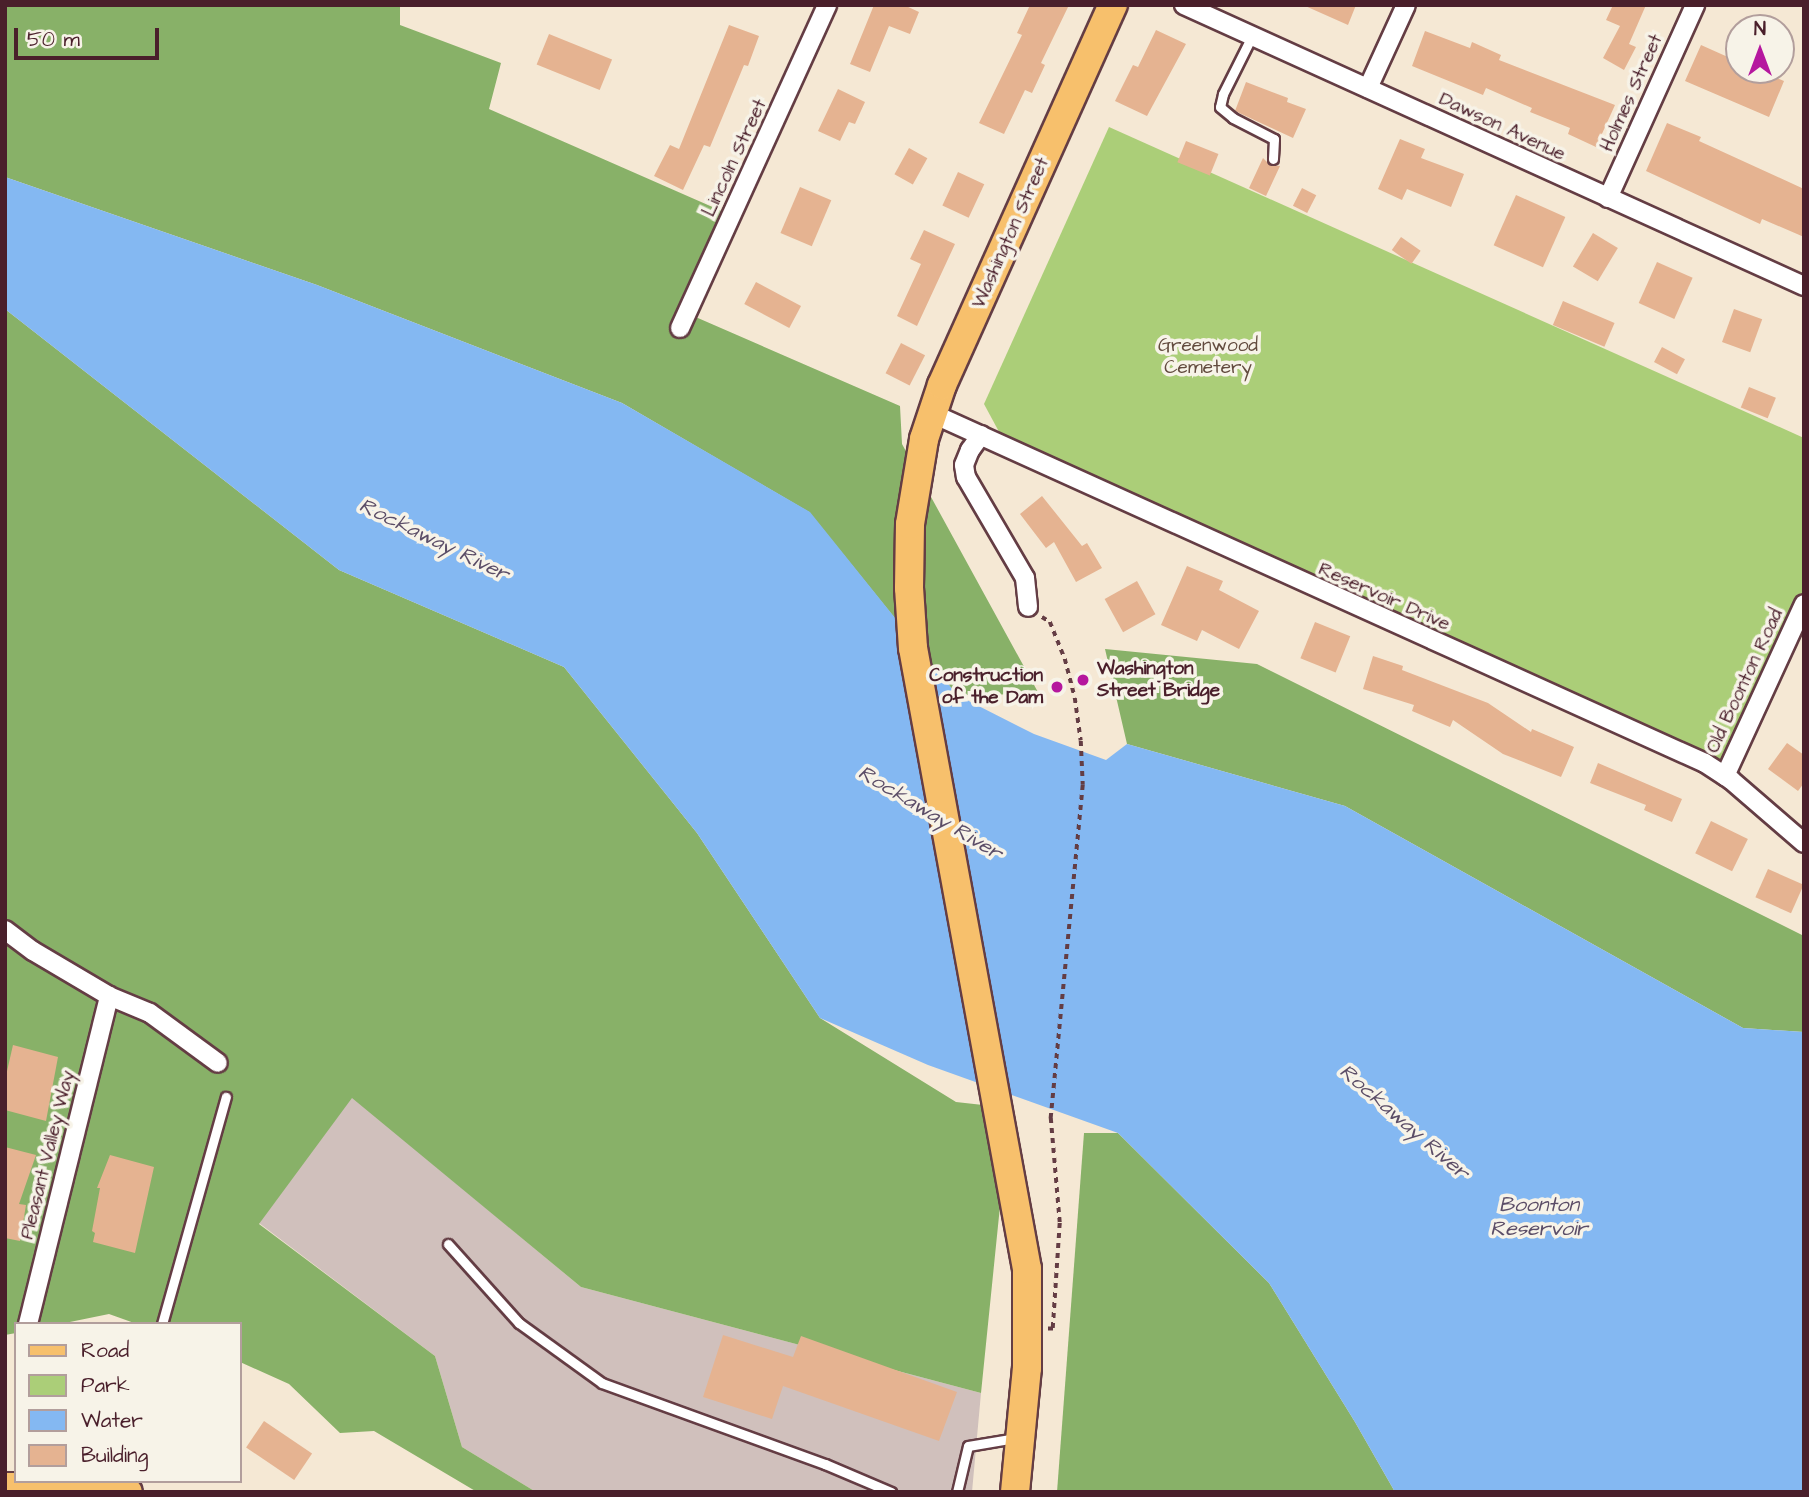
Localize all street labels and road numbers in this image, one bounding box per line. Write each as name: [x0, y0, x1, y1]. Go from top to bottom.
street label: Holmes Street: [1596, 31, 1668, 155]
street label: Dawson Avenue: [1435, 88, 1569, 166]
street label: Lincoln Street: [698, 96, 772, 220]
street label: Washington Street: [967, 154, 1055, 312]
street label: Reservoir Drive: [1315, 558, 1453, 636]
street label: Old Boonton Road: [1702, 605, 1788, 757]
street label: Pleasant Valley Way: [16, 1068, 80, 1242]

